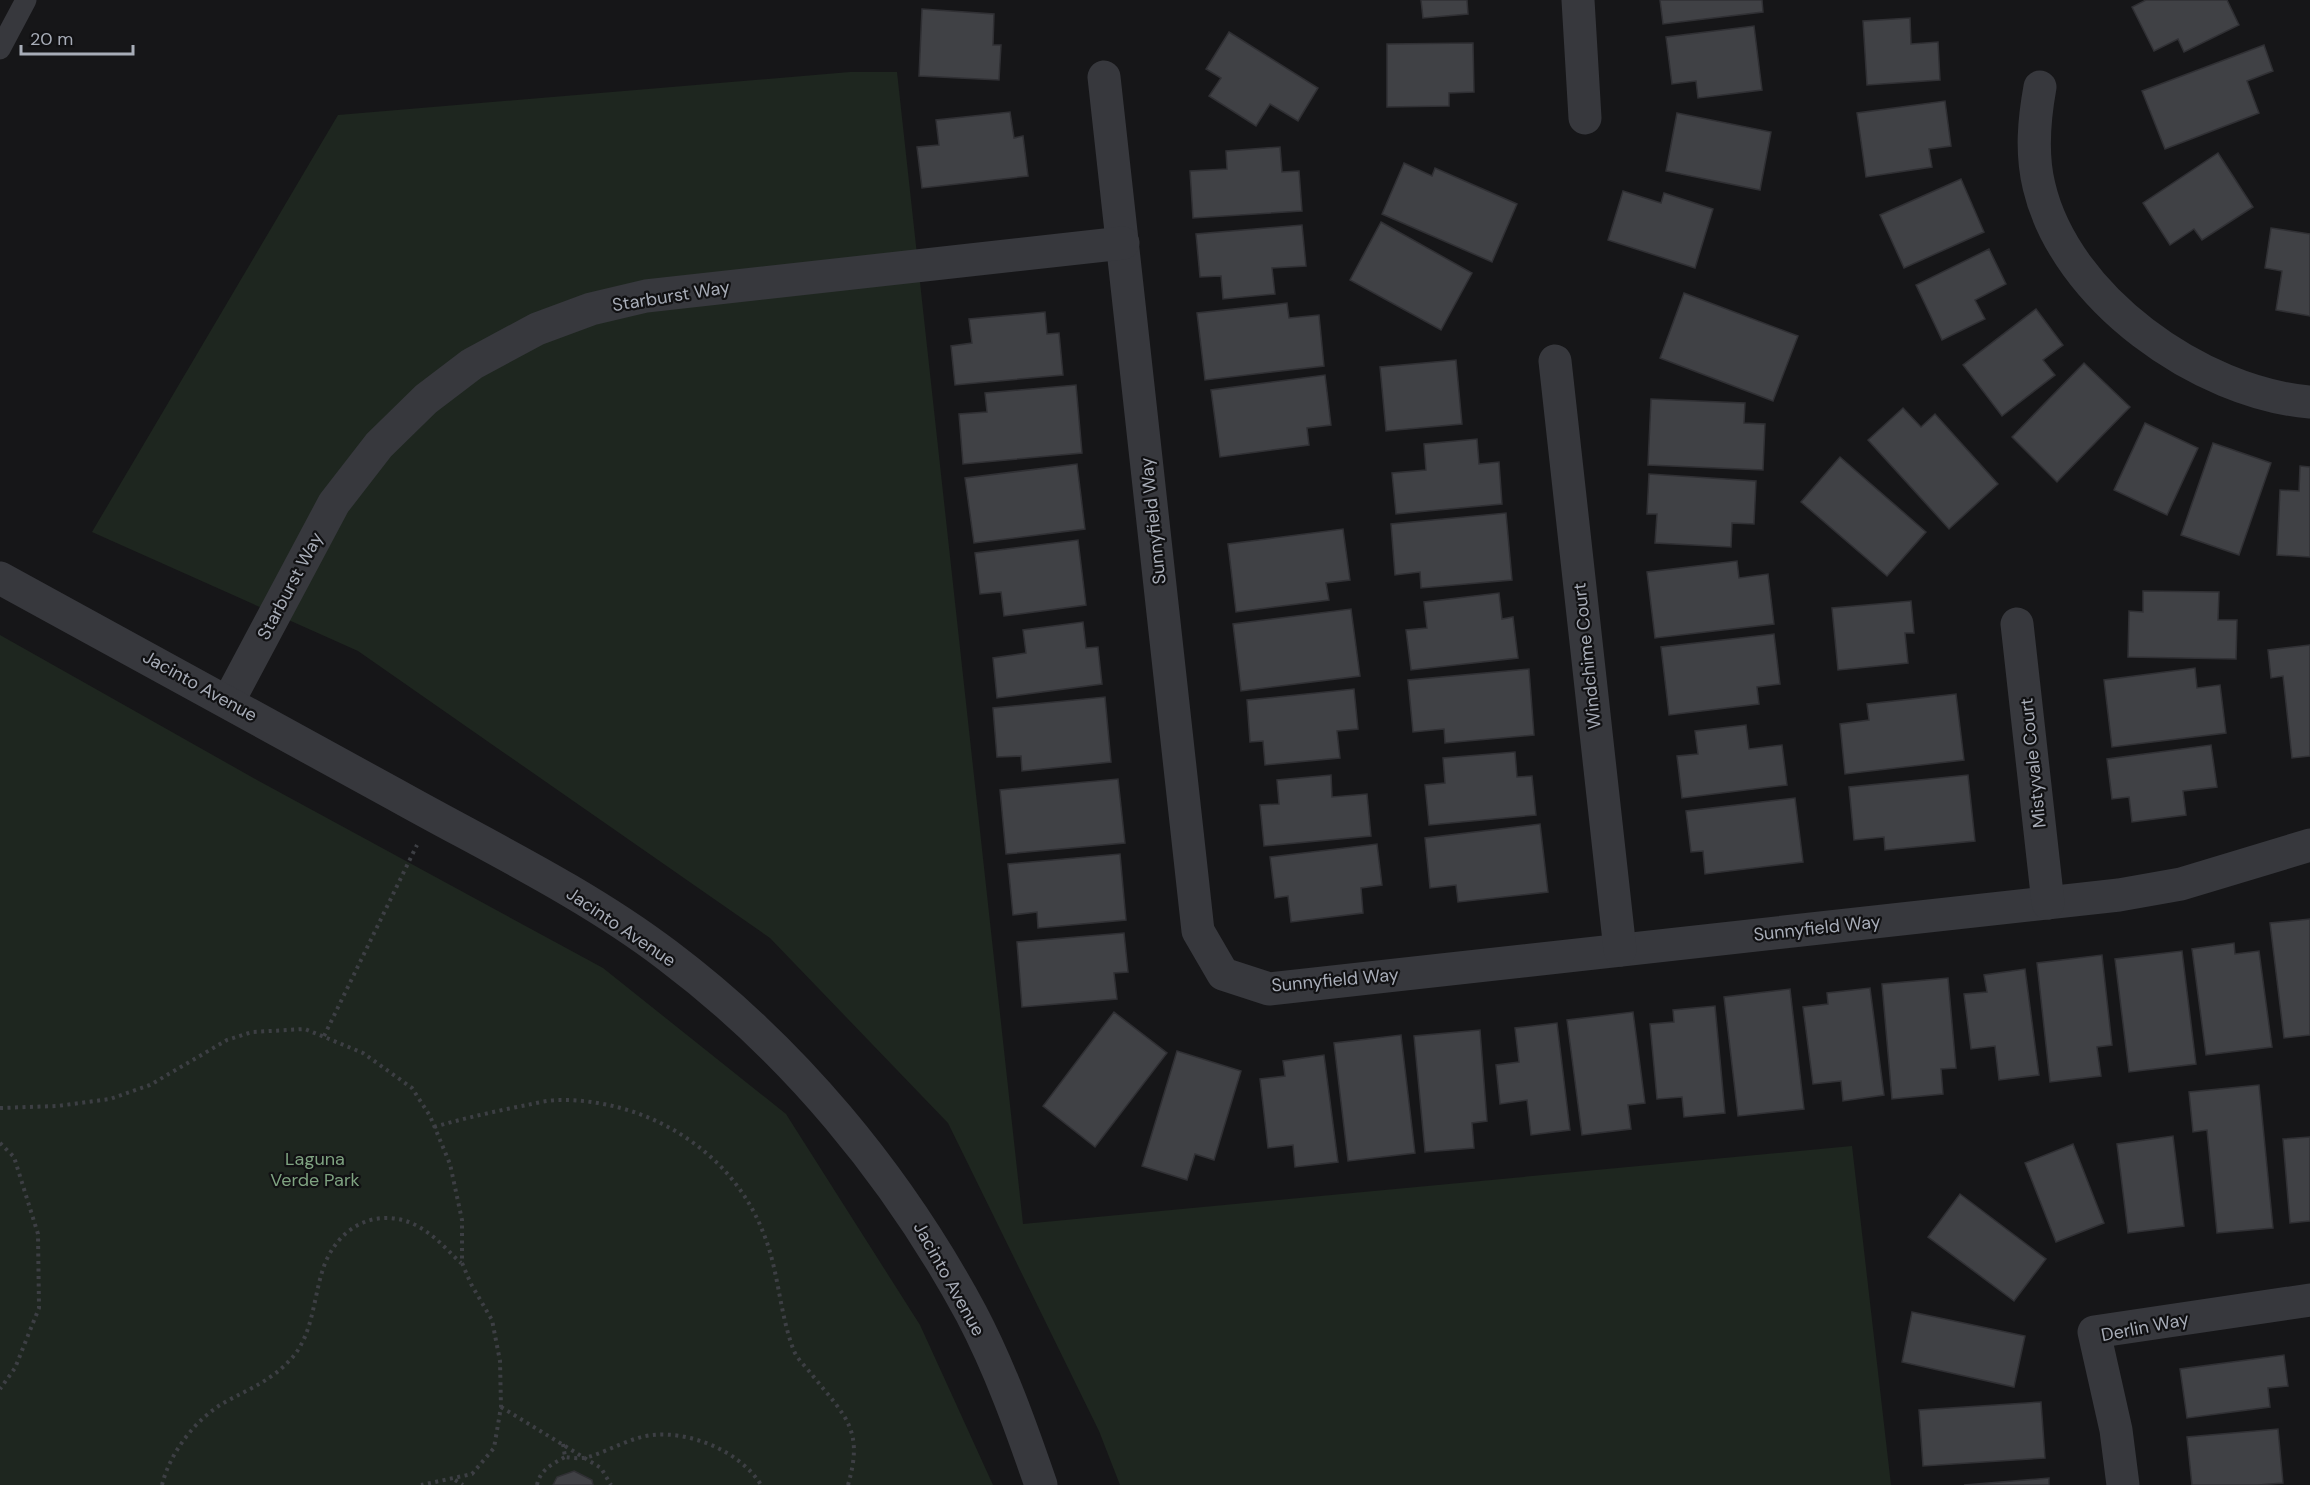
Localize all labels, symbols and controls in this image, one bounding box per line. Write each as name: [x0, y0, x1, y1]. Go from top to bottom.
scale bar: [21, 18, 134, 56]
text: 20 m: [30, 27, 73, 51]
street label: Starburst Way: [610, 275, 732, 317]
street label: Sunnyfield Way: [1134, 456, 1172, 586]
street label: Starburst Way: [252, 528, 328, 644]
street label: Windchime Court: [1567, 582, 1607, 730]
street label: Jacinto Avenue: [139, 645, 261, 727]
street label: Mistyvale Court: [2014, 697, 2052, 829]
street label: Jacinto Avenue: [562, 881, 680, 973]
street label: Sunnyfield Way: [1752, 909, 1882, 947]
street label: Sunnyfield Way: [1270, 962, 1400, 998]
park label: Laguna Verde Park: [270, 1147, 360, 1192]
street label: Jacinto Avenue: [908, 1218, 990, 1340]
street label: Derlin Way: [2099, 1307, 2191, 1347]

